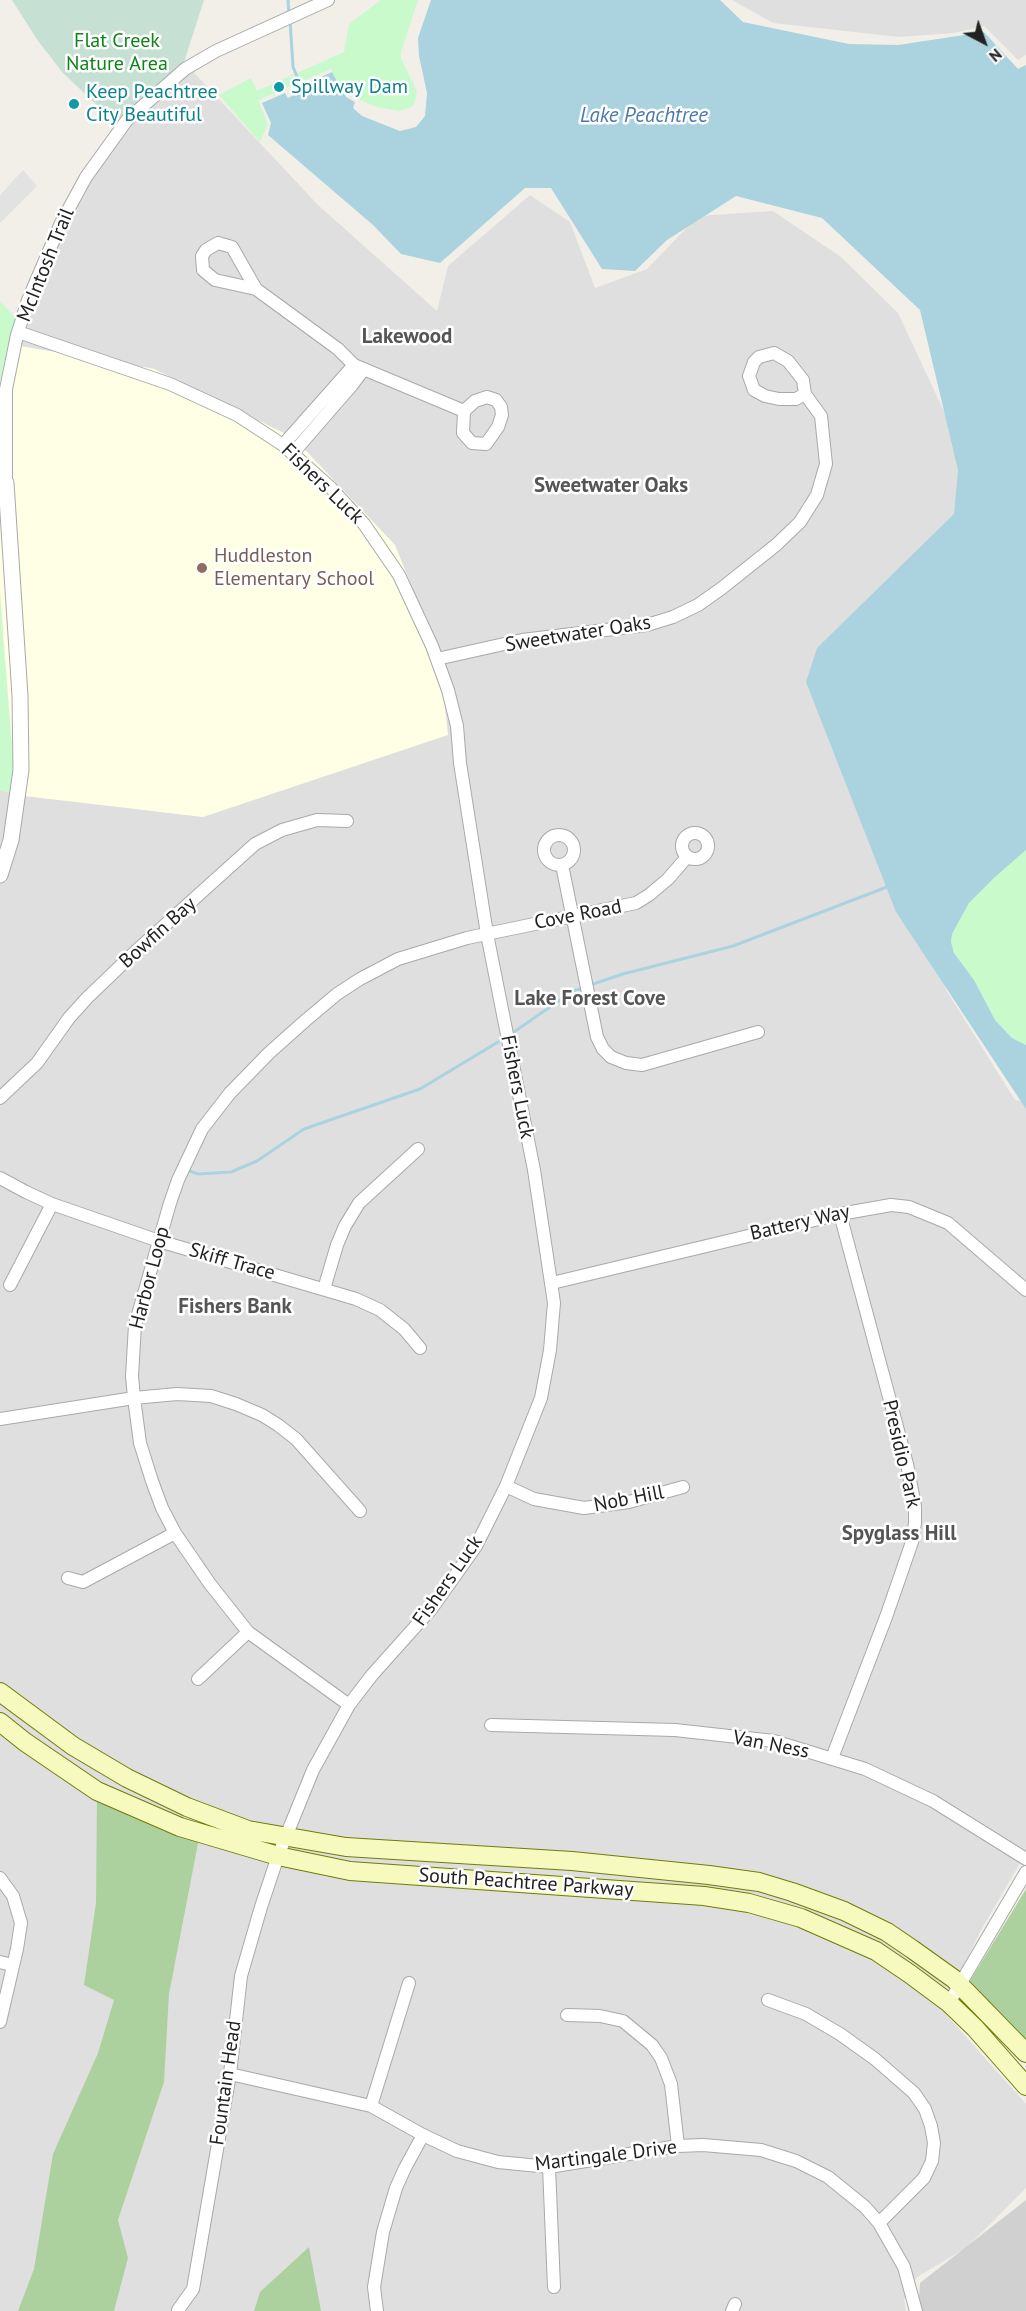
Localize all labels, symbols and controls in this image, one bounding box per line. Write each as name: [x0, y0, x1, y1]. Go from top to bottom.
north arrow: [954, 12, 1014, 72]
park label: Flat Creek Nature Area: [66, 29, 168, 76]
text: N: [985, 45, 1006, 67]
place label: Spillway Dam: [291, 75, 408, 99]
place label: Keep Peachtree City Beautiful: [86, 80, 218, 127]
marker: Spillway Dam: [272, 80, 286, 94]
marker: Keep Peachtree City Beautiful: [67, 97, 81, 111]
water label: Lake Peachtree: [580, 103, 708, 129]
street label: McIntosh Trail: [12, 205, 80, 325]
district label: Lakewood: [362, 324, 452, 350]
street label: Fishers Luck: [276, 439, 368, 529]
district label: Sweetwater Oaks: [534, 473, 688, 499]
place label: Huddleston Elementary School: [214, 544, 374, 591]
marker: Huddleston Elementary School: [195, 561, 209, 575]
street label: Sweetwater Oaks: [503, 611, 653, 657]
street label: Bowfin Bay: [115, 892, 201, 974]
street label: Cove Road: [532, 895, 624, 935]
district label: Lake Forest Cove: [514, 986, 666, 1012]
street label: Fishers Luck: [495, 1033, 539, 1141]
street label: Battery Way: [748, 1200, 852, 1246]
street label: Harbor Loop: [125, 1224, 175, 1332]
street label: Skiff Trace: [186, 1238, 278, 1286]
district label: Fishers Bank: [178, 1294, 292, 1320]
street label: Presidio Park: [877, 1398, 925, 1510]
street label: Nob Hill: [592, 1480, 666, 1518]
district label: Spyglass Hill: [842, 1521, 956, 1547]
street label: Fishers Luck: [408, 1531, 488, 1631]
street label: Van Ness: [731, 1726, 811, 1764]
street label: South Peachtree Parkway: [418, 1864, 634, 1902]
street label: Fountain Head: [205, 2019, 247, 2147]
street label: Martingale Drive: [534, 2135, 678, 2177]

